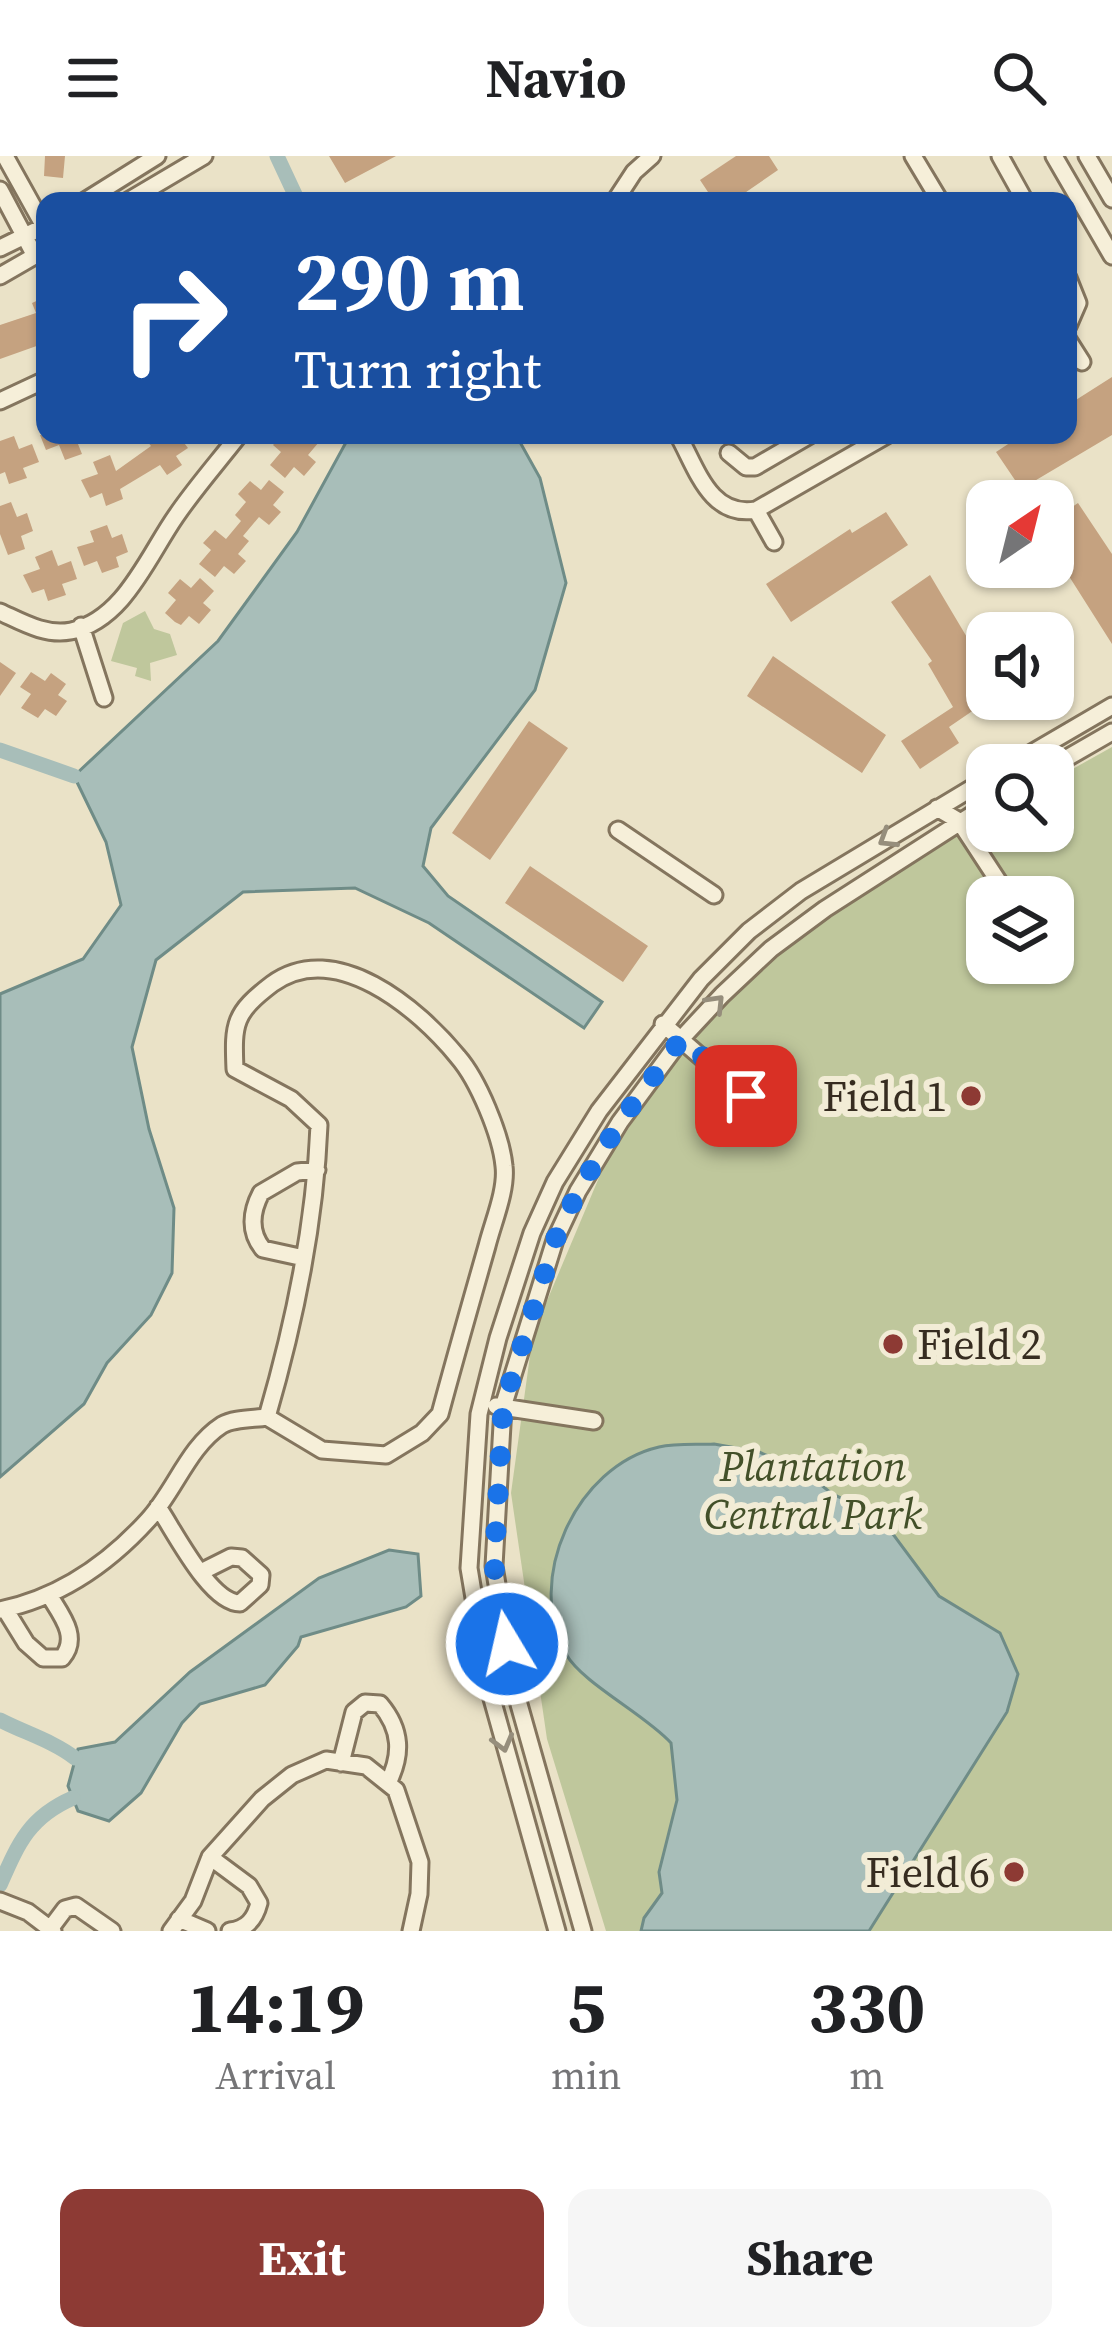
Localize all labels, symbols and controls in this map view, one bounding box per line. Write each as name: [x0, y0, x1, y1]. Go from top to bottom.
text: Navio: [486, 41, 626, 115]
icon: menu: [60, 45, 126, 111]
icon: search: [986, 45, 1052, 111]
text: 290 m: [294, 223, 525, 338]
icon: right: [96, 240, 252, 396]
text: Turn right: [294, 332, 541, 406]
north arrow: [966, 480, 1074, 588]
map controls: [966, 480, 1074, 984]
button: sound: [966, 612, 1074, 720]
button: search: [966, 744, 1074, 852]
one-way arrow: [878, 825, 900, 847]
button: layers: [966, 876, 1074, 984]
one-way arrow: [701, 995, 723, 1016]
pin: [695, 1045, 797, 1147]
icon: arrive: [713, 1063, 779, 1129]
place label: Field 1: [823, 1067, 947, 1125]
marker: Field 1: [958, 1083, 984, 1109]
place label: Field 2: [917, 1315, 1042, 1373]
marker: Field 2: [880, 1331, 906, 1357]
park label: Plantation Central Park: [704, 1437, 922, 1543]
position arrow: [444, 1581, 570, 1707]
one-way arrow: [489, 1733, 514, 1753]
place label: Field 6: [866, 1843, 990, 1901]
marker: Field 6: [1001, 1859, 1027, 1885]
text: 14:19: [187, 1957, 364, 2056]
text: 5: [567, 1957, 606, 2056]
text: 330: [808, 1957, 925, 2056]
text: Arrival: [215, 2049, 336, 2102]
text: min: [551, 2049, 622, 2102]
text: m: [849, 2049, 884, 2102]
button: Exit: [60, 2189, 544, 2327]
button: Share: [568, 2189, 1052, 2327]

